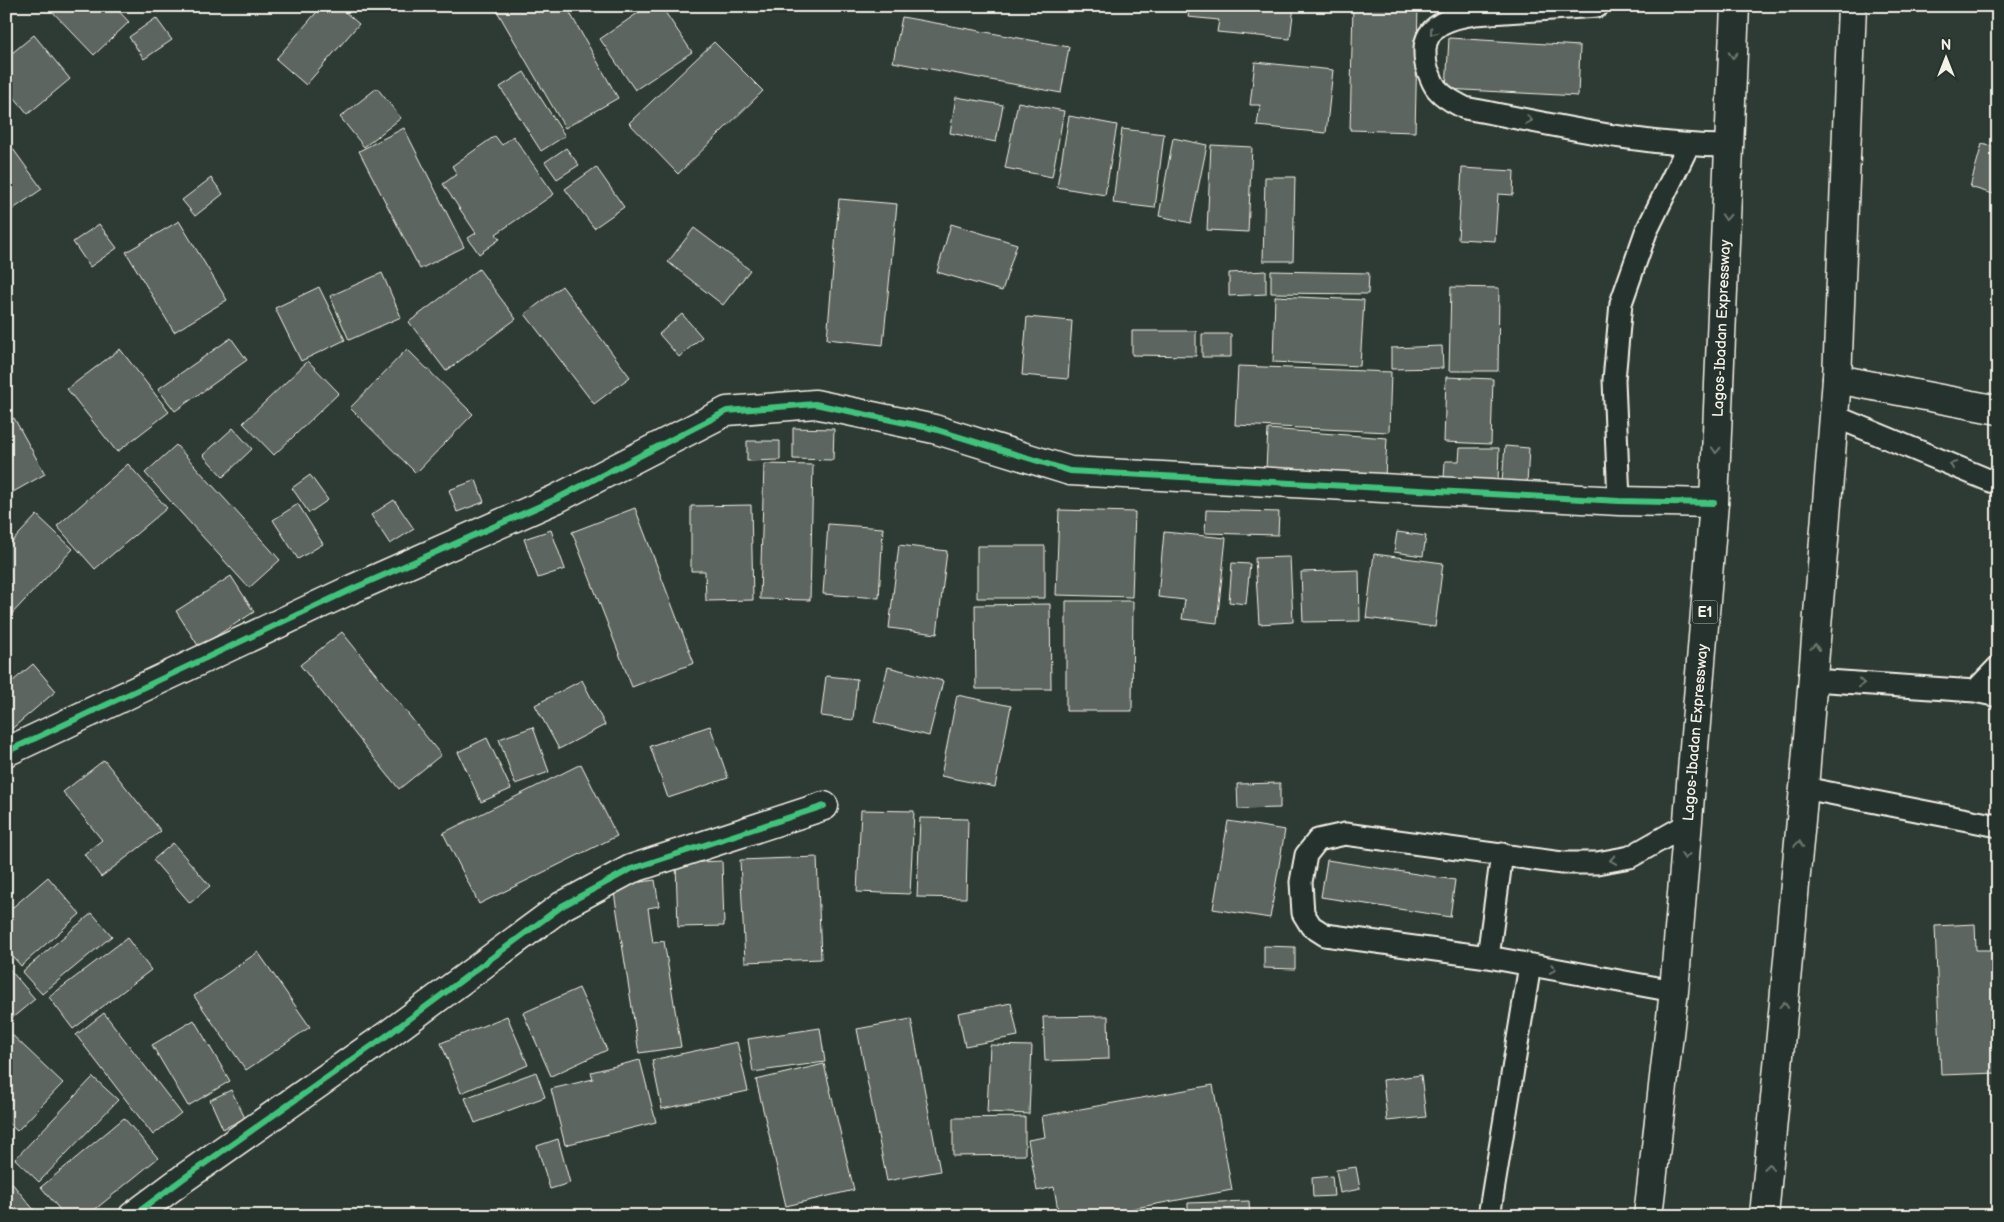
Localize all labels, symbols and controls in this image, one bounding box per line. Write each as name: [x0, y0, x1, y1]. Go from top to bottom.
one-way arrow: [1429, 26, 1438, 35]
north arrow: [1922, 32, 1972, 82]
text: N: [1941, 37, 1951, 54]
one-way arrow: [1728, 52, 1738, 59]
one-way arrow: [1525, 115, 1533, 125]
one-way arrow: [1721, 214, 1732, 222]
street label: Lagos-Ibadan Expressway: [1708, 239, 1735, 418]
one-way arrow: [1711, 446, 1721, 454]
one-way arrow: [1949, 461, 1958, 472]
road number: E1: [1692, 600, 1718, 624]
street label: Lagos-Ibadan Expressway: [1678, 643, 1712, 822]
one-way arrow: [1810, 643, 1821, 651]
one-way arrow: [1858, 678, 1866, 689]
one-way arrow: [1793, 839, 1804, 847]
one-way arrow: [1680, 852, 1691, 860]
one-way arrow: [1609, 855, 1618, 865]
one-way arrow: [1549, 964, 1557, 974]
one-way arrow: [1778, 1001, 1789, 1009]
one-way arrow: [1763, 1163, 1774, 1171]

